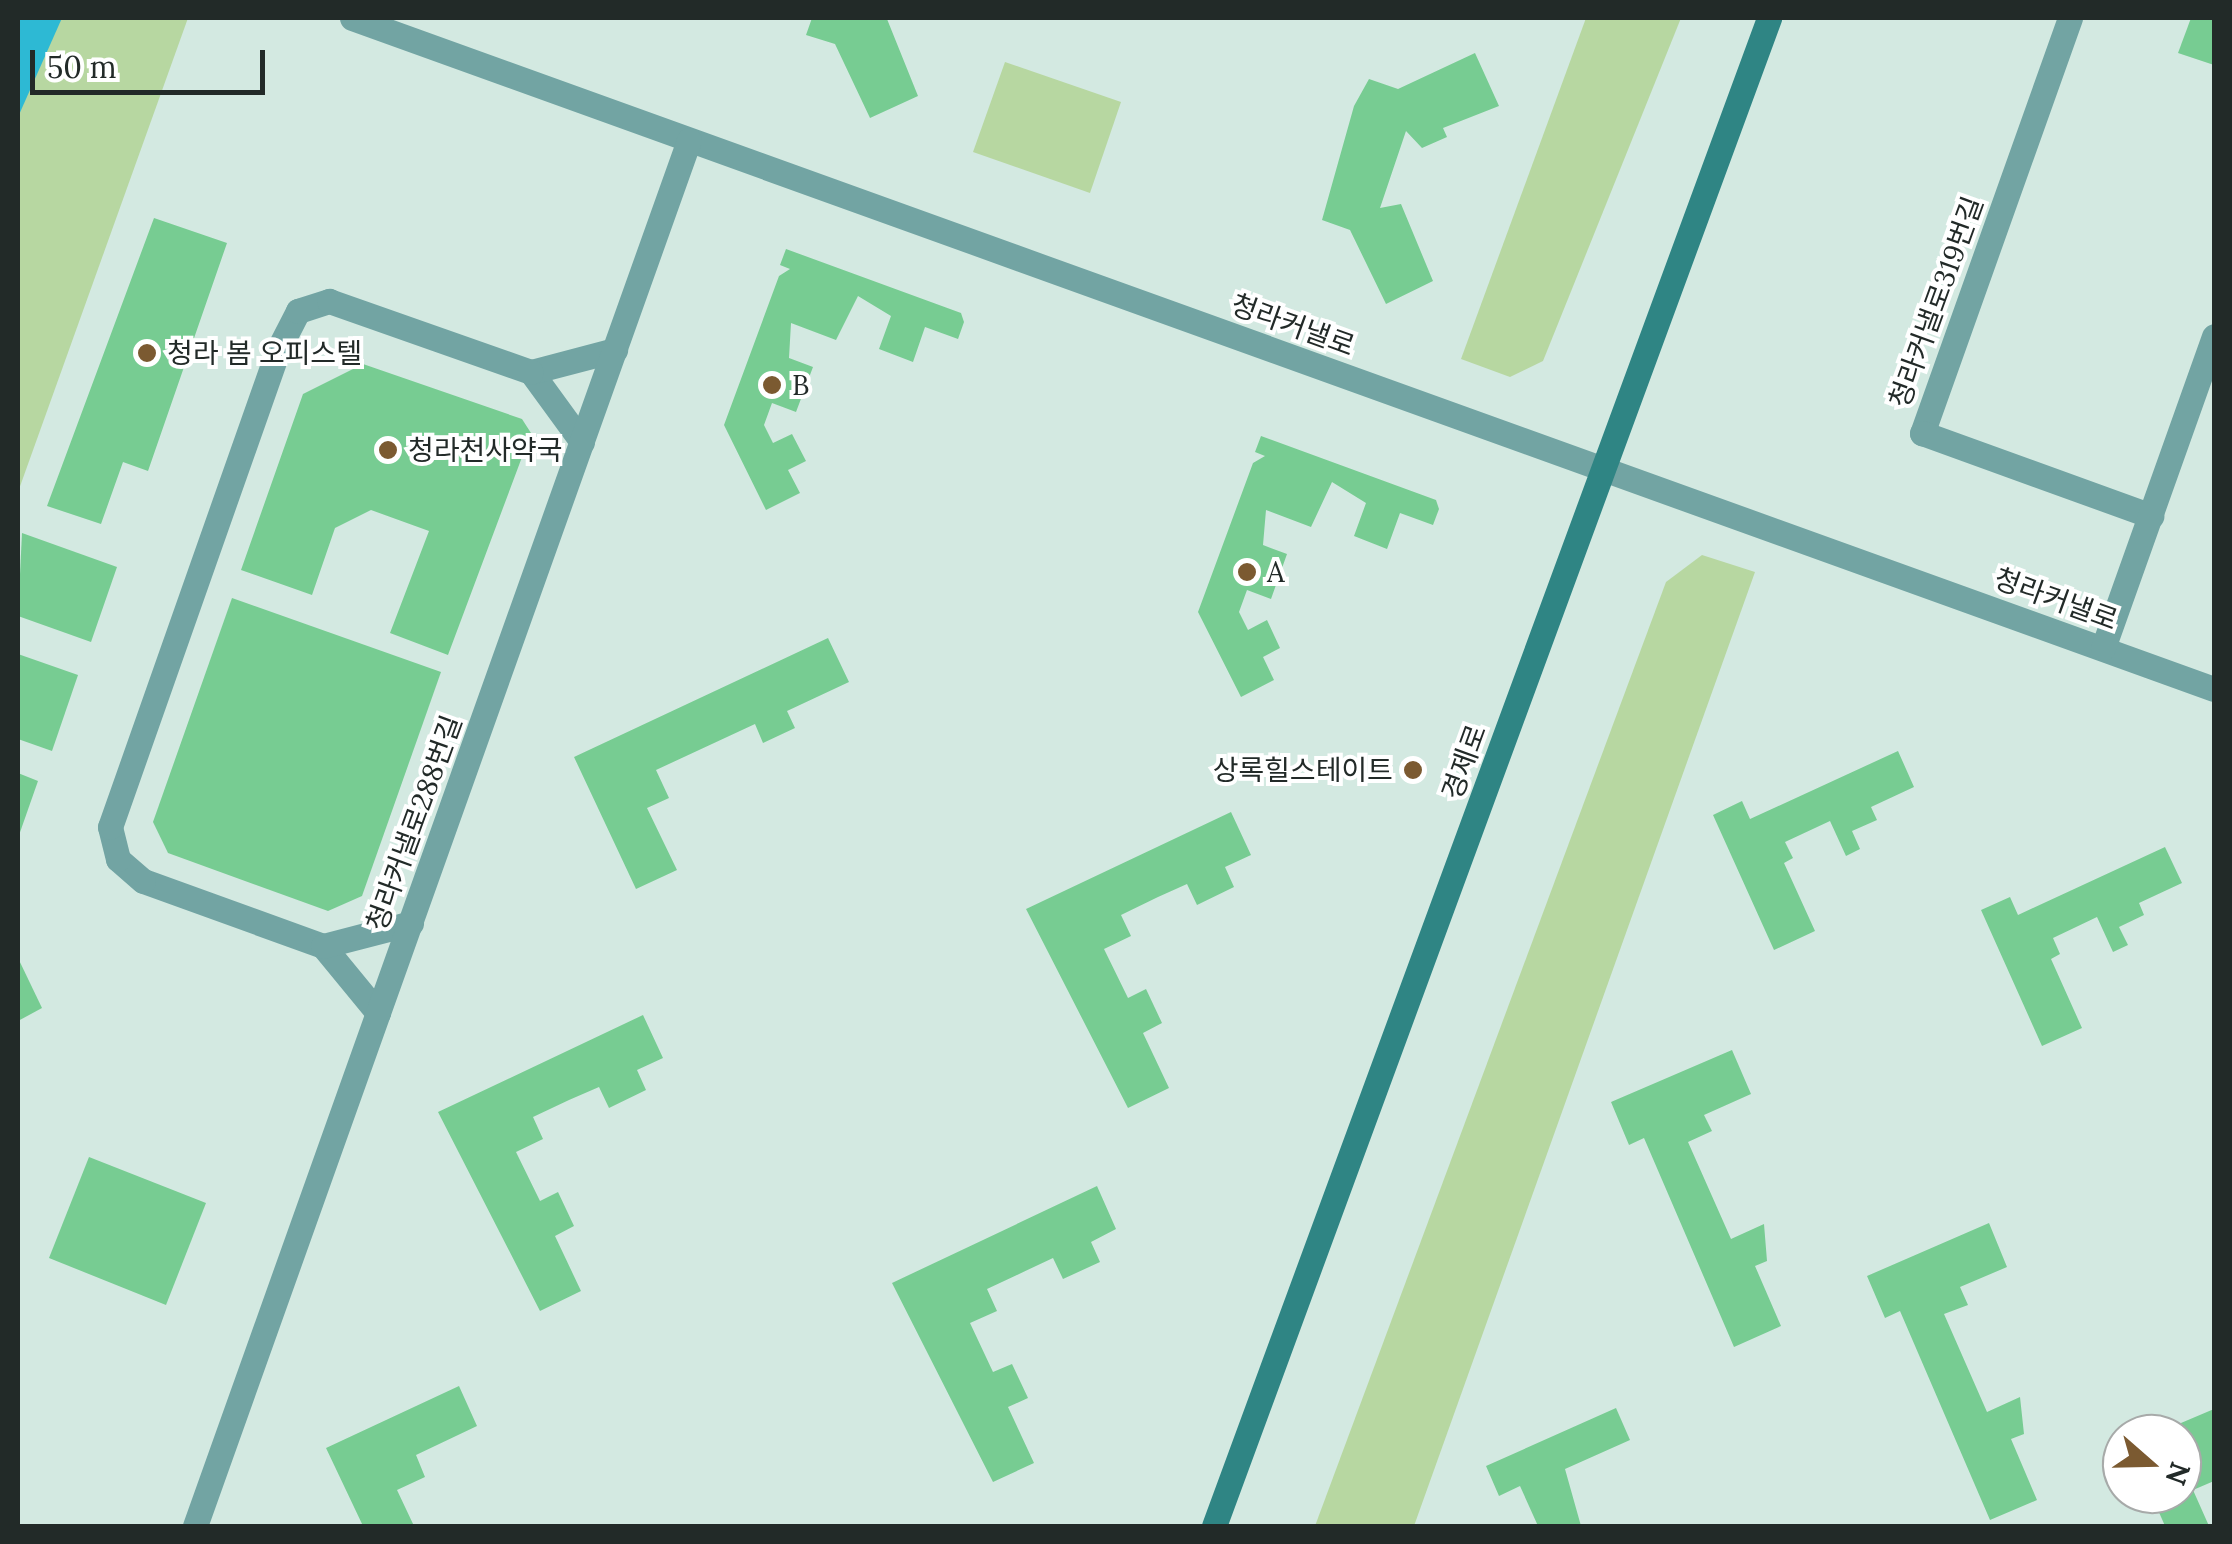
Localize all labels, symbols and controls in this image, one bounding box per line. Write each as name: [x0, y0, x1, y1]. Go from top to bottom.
scale bar: [35, 30, 270, 92]
text: 50 m: [47, 48, 117, 86]
street label: 청라커낼로319번길: [1882, 192, 1990, 412]
street label: 청라커낼로: [1227, 287, 1359, 363]
place label: 청라 봄 오피스텔: [167, 336, 362, 370]
marker: 청라 봄 오피스텔: [136, 342, 158, 364]
place label: B: [792, 368, 809, 402]
marker: B: [761, 374, 783, 396]
place label: 청라천사약국: [408, 433, 563, 467]
marker: 청라천사약국: [377, 439, 399, 461]
place label: A: [1267, 555, 1285, 589]
marker: A: [1236, 561, 1258, 583]
street label: 청라커낼로: [1990, 561, 2122, 637]
street label: 청라커낼로288번길: [359, 711, 469, 935]
street label: 경제로: [1435, 720, 1493, 804]
place label: 상록힐스테이트: [1213, 753, 1393, 787]
marker: 상록힐스테이트: [1402, 759, 1424, 781]
north arrow: [2102, 1414, 2202, 1514]
text: N: [2158, 1457, 2199, 1490]

